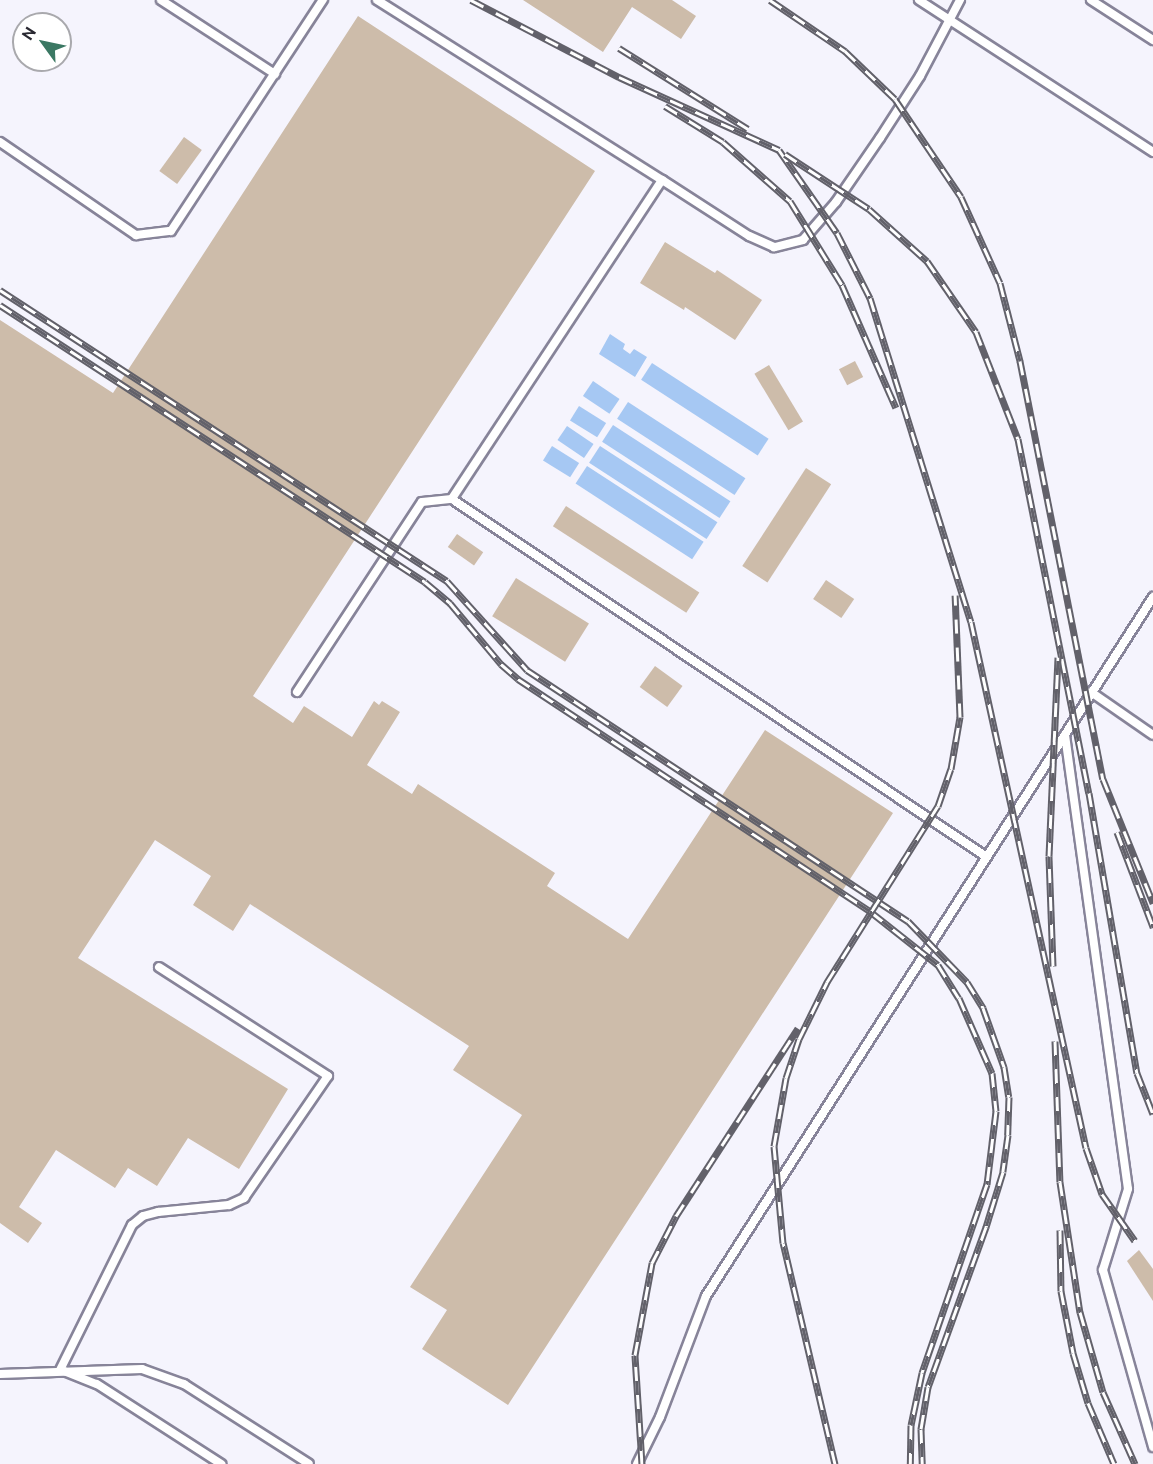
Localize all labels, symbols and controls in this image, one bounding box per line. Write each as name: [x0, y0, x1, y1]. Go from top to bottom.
north arrow: [12, 12, 72, 72]
text: N: [18, 23, 39, 43]

